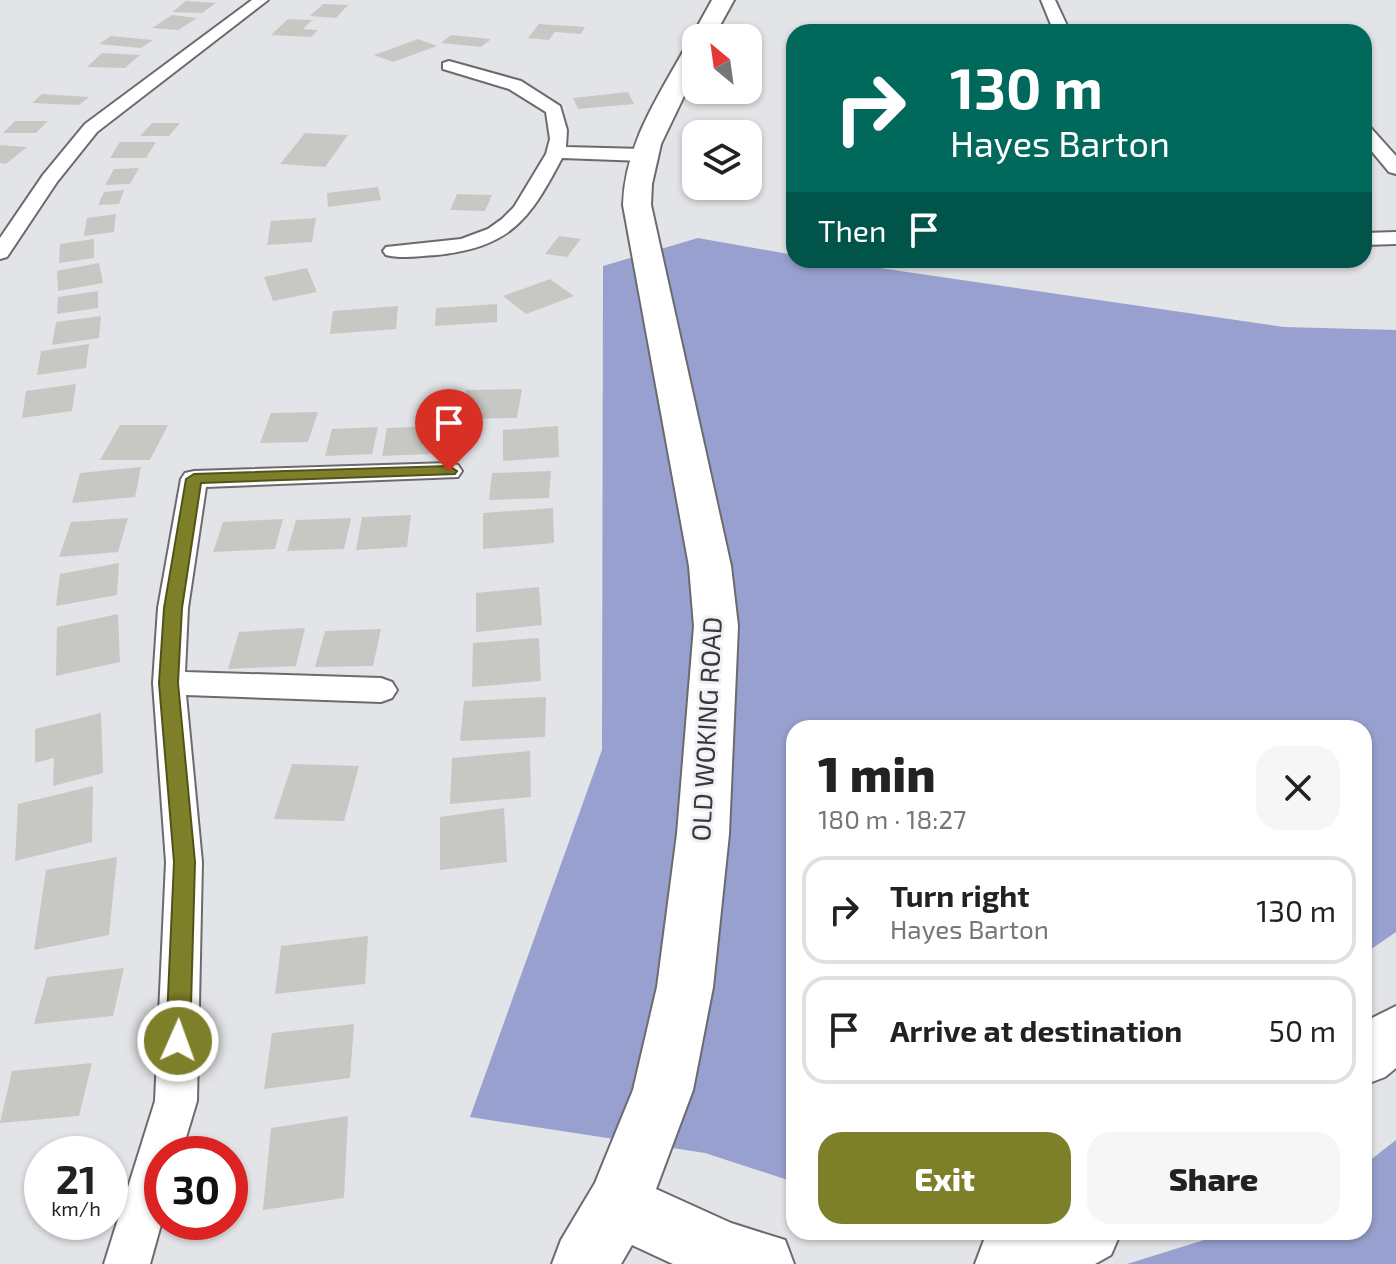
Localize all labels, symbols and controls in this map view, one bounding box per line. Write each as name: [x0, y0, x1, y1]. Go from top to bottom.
north arrow: [682, 24, 762, 104]
map controls: [682, 24, 762, 200]
text: 130 m: [950, 53, 1103, 120]
icon: right: [818, 56, 922, 160]
button: layers: [682, 120, 762, 200]
text: Hayes Barton: [950, 121, 1170, 164]
icon: arrive: [902, 208, 946, 252]
text: Then: [818, 212, 886, 248]
pin: [415, 389, 483, 471]
icon: arrive: [427, 401, 471, 445]
street label: OLD WOKING ROAD: [684, 616, 727, 842]
text: 1 min: [818, 744, 936, 802]
button: close: [1256, 746, 1340, 830]
text: 180 m · 18:27: [818, 803, 966, 834]
text: Turn right: [890, 877, 1030, 913]
icon: right: [822, 888, 866, 932]
text: 130 m: [1256, 892, 1336, 928]
text: Hayes Barton: [890, 913, 1049, 944]
position arrow: [136, 999, 220, 1083]
icon: arrive: [822, 1008, 866, 1052]
text: Arrive at destination: [890, 1012, 1182, 1048]
text: 50 m: [1269, 1012, 1336, 1048]
button: Exit: [818, 1132, 1071, 1224]
button: Share: [1087, 1132, 1340, 1224]
speed limit sign: 30: [144, 1136, 248, 1240]
text: 21: [56, 1154, 96, 1202]
text: km/h: [51, 1196, 101, 1220]

